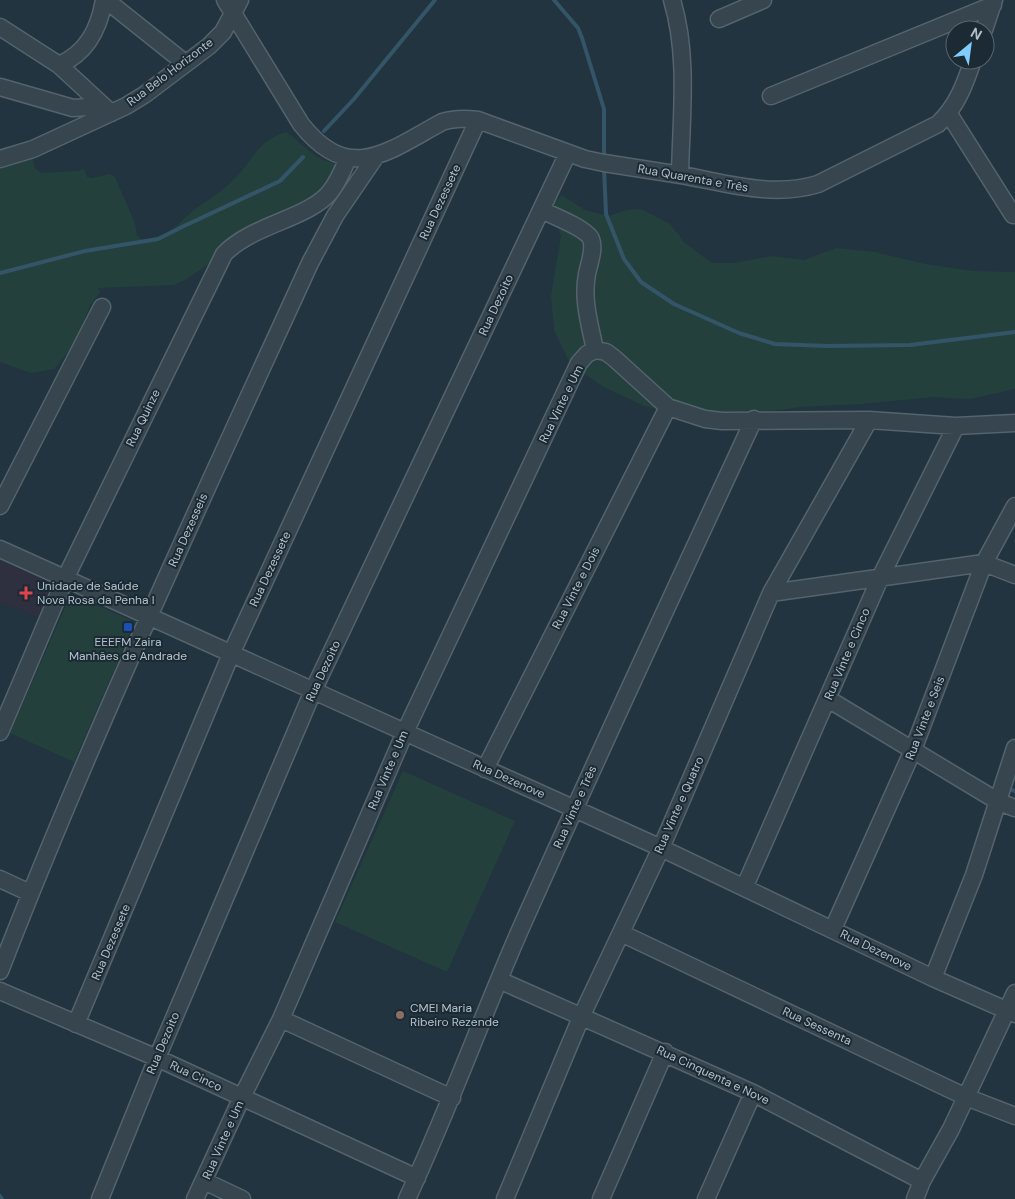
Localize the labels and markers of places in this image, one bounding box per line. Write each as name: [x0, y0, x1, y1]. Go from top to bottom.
place label: Unidade de Saúde Nova Rosa da Penha I: [37, 578, 154, 608]
marker: Unidade de Saúde Nova Rosa da Penha I: [19, 586, 33, 600]
marker: EEEFM Zaira Manhães de Andrade: [122, 621, 134, 633]
place label: EEEFM Zaira Manhães de Andrade: [69, 634, 187, 664]
place label: CMEI Maria Ribeiro Rezende: [410, 1000, 499, 1030]
marker: CMEI Maria Ribeiro Rezende: [394, 1009, 406, 1021]

